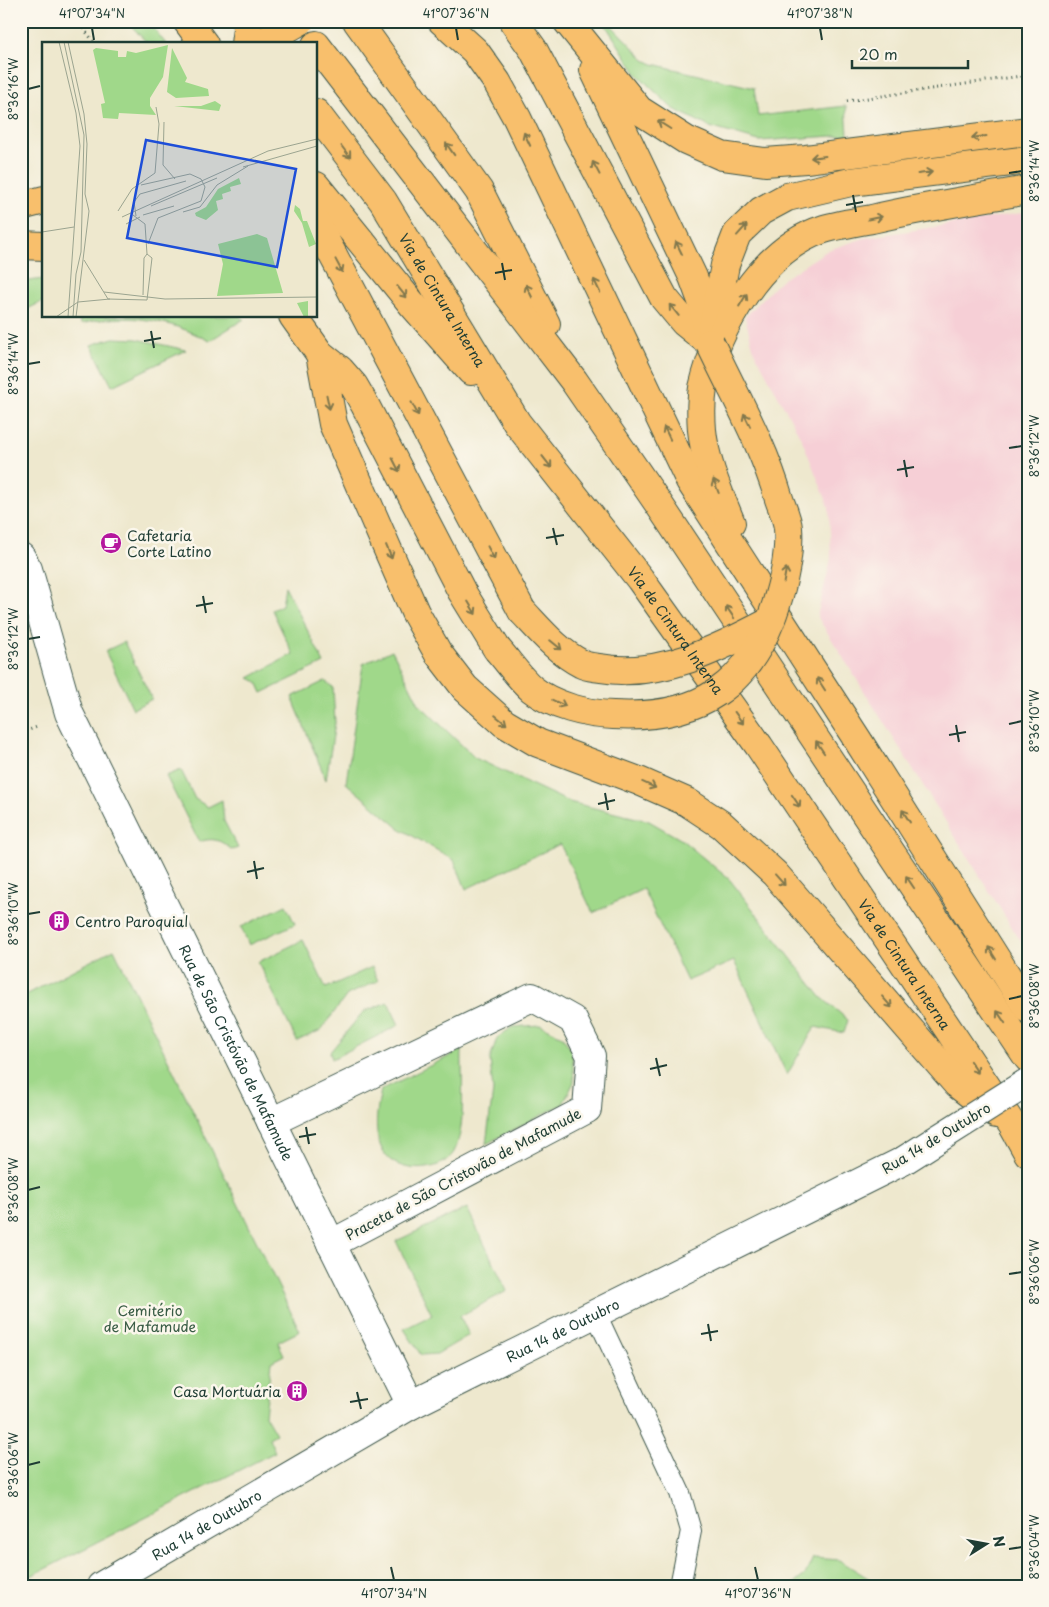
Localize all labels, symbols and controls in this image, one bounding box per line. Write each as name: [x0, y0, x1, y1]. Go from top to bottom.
text: 41°07'34"N: [59, 4, 125, 22]
text: 41°07'36"N: [423, 4, 489, 22]
text: 41°07'38"N: [787, 4, 853, 22]
scale bar: [852, 38, 968, 70]
inset map: [42, 42, 318, 318]
text: 20 m: [859, 42, 898, 65]
text: 8°36'16"W: [4, 57, 22, 120]
one-way arrow: [657, 120, 671, 131]
one-way arrow: [522, 132, 531, 147]
one-way arrow: [972, 132, 988, 142]
text: 8°36'14"W: [1025, 139, 1043, 202]
one-way arrow: [445, 142, 455, 156]
one-way arrow: [340, 145, 351, 158]
one-way arrow: [811, 153, 827, 163]
one-way arrow: [591, 161, 600, 176]
one-way arrow: [917, 168, 933, 178]
one-way arrow: [866, 213, 882, 222]
one-way arrow: [736, 224, 747, 237]
street label: Via de Cintura Interna: [394, 229, 491, 371]
one-way arrow: [674, 240, 684, 255]
one-way arrow: [334, 258, 344, 273]
one-way arrow: [592, 279, 601, 294]
one-way arrow: [524, 284, 533, 299]
one-way arrow: [397, 285, 408, 298]
one-way arrow: [738, 293, 748, 307]
one-way arrow: [668, 304, 679, 317]
text: 8°36'14"W: [4, 332, 22, 395]
one-way arrow: [324, 393, 333, 409]
one-way arrow: [410, 402, 420, 417]
one-way arrow: [742, 413, 751, 428]
text: 8°36'12"W: [1025, 414, 1043, 477]
one-way arrow: [662, 426, 671, 441]
one-way arrow: [542, 455, 552, 469]
one-way arrow: [391, 457, 401, 472]
one-way arrow: [711, 479, 721, 494]
place label: Cafetaria Corte Latino: [127, 525, 212, 562]
cafe icon: Cafetaria Corte Latino: [99, 531, 123, 555]
one-way arrow: [384, 544, 394, 559]
one-way arrow: [487, 545, 496, 560]
street label: Via de Cintura Interna: [623, 561, 729, 698]
one-way arrow: [780, 567, 790, 583]
one-way arrow: [467, 601, 477, 615]
one-way arrow: [725, 605, 735, 619]
text: 8°36'12"W: [4, 607, 22, 670]
one-way arrow: [549, 640, 562, 651]
one-way arrow: [816, 677, 826, 691]
text: 8°36'10"W: [1025, 689, 1043, 752]
one-way arrow: [551, 698, 566, 708]
one-way arrow: [734, 711, 744, 725]
one-way arrow: [495, 715, 508, 726]
one-way arrow: [815, 740, 826, 754]
one-way arrow: [641, 781, 656, 791]
one-way arrow: [791, 794, 801, 808]
one-way arrow: [900, 809, 910, 823]
one-way arrow: [774, 873, 786, 886]
one-way arrow: [905, 875, 916, 889]
text: 8°36'10"W: [4, 882, 22, 945]
street label: Via de Cintura Interna: [854, 895, 956, 1034]
building icon: Centro Paroquial: [47, 909, 71, 933]
place label: Centro Paroquial: [75, 911, 188, 932]
street label: Rua de São Cristóvão de Mafamude: [174, 941, 299, 1164]
one-way arrow: [987, 946, 998, 960]
text: 8°36'08"W: [1025, 963, 1043, 1029]
one-way arrow: [881, 996, 892, 1009]
one-way arrow: [995, 1011, 1005, 1025]
one-way arrow: [969, 1060, 979, 1074]
street label: Rua 14 de Outubro: [878, 1097, 995, 1179]
street label: Praceta de São Cristovão de Mafamude: [341, 1102, 585, 1245]
text: 8°36'08"W: [4, 1157, 22, 1223]
text: 8°36'06"W: [1025, 1238, 1043, 1305]
street label: Rua 14 de Outubro: [502, 1293, 623, 1367]
park label: Cemitério de Mafamude: [104, 1300, 197, 1337]
building icon: Casa Mortuária: [285, 1379, 309, 1403]
place label: Casa Mortuária: [173, 1381, 281, 1402]
text: 8°36'06"W: [4, 1431, 22, 1498]
street label: Rua 14 de Outubro: [148, 1484, 265, 1565]
text: 8°36'04"W: [1025, 1514, 1043, 1580]
north arrow: [962, 1520, 1012, 1570]
text: N: [988, 1534, 1011, 1549]
text: 41°07'34"N: [361, 1584, 427, 1602]
text: 41°07'36"N: [725, 1584, 791, 1602]

